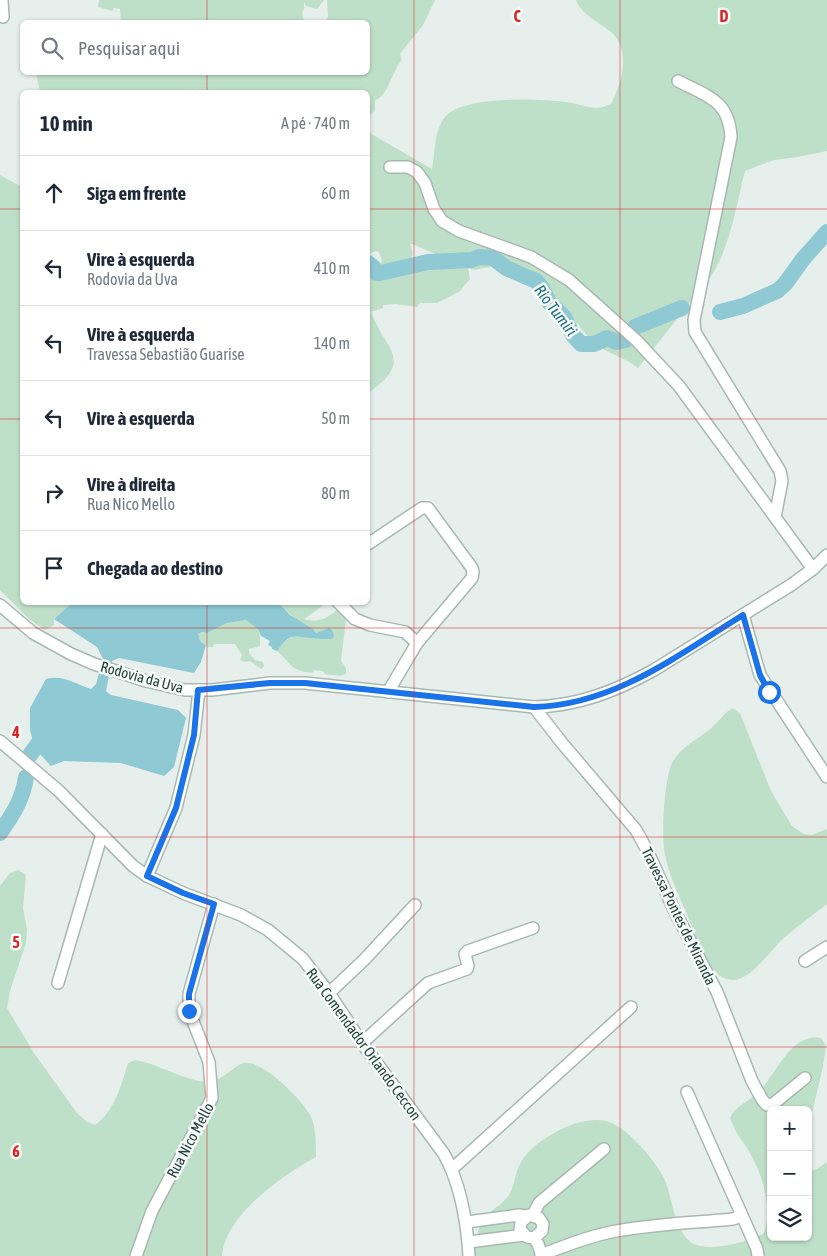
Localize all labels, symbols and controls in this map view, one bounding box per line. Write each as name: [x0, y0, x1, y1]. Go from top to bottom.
text: C: [513, 7, 521, 25]
text: D: [720, 7, 729, 25]
search box: [20, 20, 370, 75]
icon: search: [38, 34, 66, 62]
text: Pesquisar aqui: [78, 37, 180, 59]
text: 10 min: [40, 111, 93, 135]
text: A pé · 740 m: [281, 114, 350, 132]
icon: ahead: [40, 179, 68, 207]
text: Siga em frente: [87, 182, 186, 204]
text: 60 m: [321, 184, 350, 202]
text: Vire à esquerda: [87, 248, 195, 270]
icon: left: [40, 254, 68, 282]
text: 410 m: [314, 259, 350, 277]
text: Rodovia da Uva: [87, 270, 178, 288]
water label: Rio Tumiri: [531, 281, 581, 339]
text: Vire à esquerda: [87, 323, 195, 345]
icon: left: [40, 329, 68, 357]
text: 140 m: [314, 334, 350, 352]
text: Travessa Sebastião Guarise: [87, 345, 245, 363]
icon: left: [40, 404, 68, 432]
text: Vire à esquerda: [87, 407, 195, 429]
text: 50 m: [321, 409, 350, 427]
text: Vire à direita: [87, 473, 175, 495]
icon: right: [40, 479, 68, 507]
text: 80 m: [321, 484, 350, 502]
text: Rua Nico Mello: [87, 495, 175, 513]
icon: arrive: [40, 554, 68, 582]
text: Chegada ao destino: [87, 557, 223, 579]
street label: Rodovia da Uva: [99, 658, 185, 696]
route start: [758, 681, 781, 704]
text: 4: [11, 723, 20, 741]
street label: Travessa Pontes de Miranda: [638, 844, 720, 988]
text: 5: [12, 933, 20, 951]
street label: Rua Comendador Orlando Ceccon: [303, 965, 425, 1123]
route end: [178, 1000, 201, 1023]
street label: Rua Nico Mello: [163, 1100, 217, 1180]
map controls: [767, 1106, 812, 1241]
button: +: [767, 1106, 812, 1151]
text: 6: [12, 1142, 20, 1160]
button: −: [767, 1151, 812, 1196]
button: layers: [767, 1196, 812, 1241]

